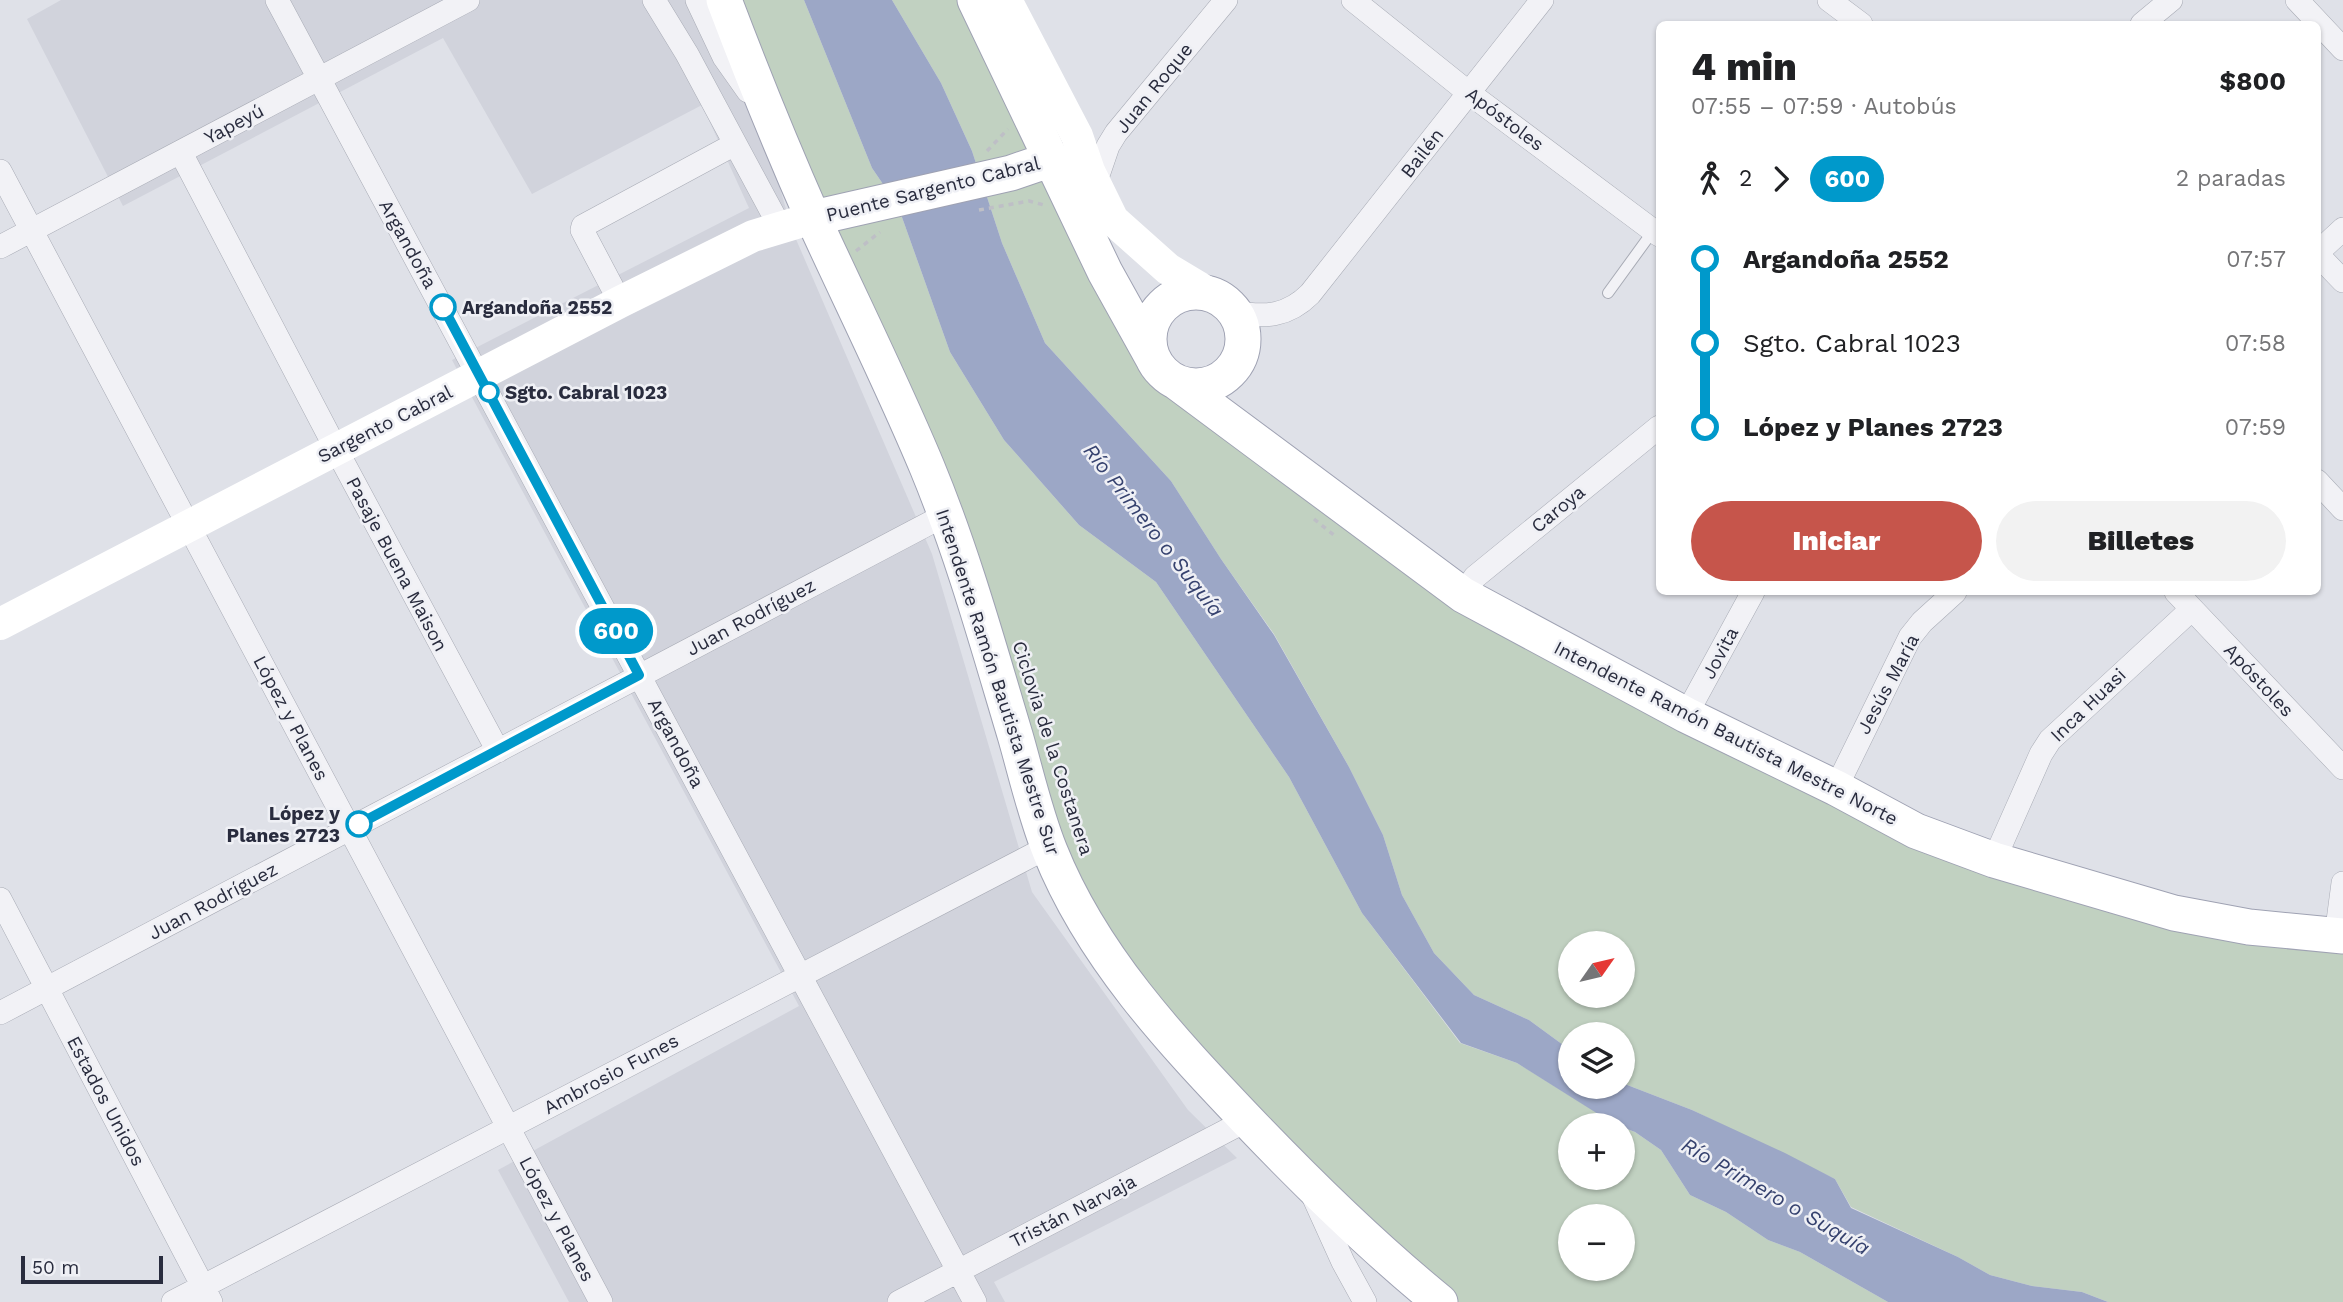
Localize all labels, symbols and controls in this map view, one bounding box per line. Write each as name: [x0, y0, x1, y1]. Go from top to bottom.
street label: Juan Roque: [1111, 38, 1197, 138]
text: 4 min: [1691, 45, 1797, 89]
text: $800: [2220, 66, 2286, 96]
street label: Apóstoles: [1461, 82, 1549, 156]
text: 07:55 – 07:59 · Autobús: [1691, 93, 1957, 120]
street label: Yapeyú: [200, 99, 268, 149]
street label: Bailén: [1395, 124, 1449, 182]
street label: Puente Sargento Cabral: [824, 151, 1043, 227]
icon: walk: [1691, 160, 1729, 198]
icon: forward: [1762, 160, 1800, 198]
text: 2: [1739, 165, 1752, 192]
text: 600: [1824, 165, 1870, 193]
text: 2 paradas: [2176, 165, 2286, 192]
street label: Argandoña: [374, 195, 442, 293]
text: Argandoña 2552: [1743, 244, 1949, 274]
text: 07:57: [2226, 246, 2286, 273]
marker: Argandoña 2552: [430, 294, 456, 320]
place label: Argandoña 2552: [462, 296, 612, 319]
text: Sgto. Cabral 1023: [1743, 328, 1961, 358]
text: 07:58: [2225, 330, 2286, 357]
street label: Sargento Cabral: [314, 380, 456, 468]
place label: Sgto. Cabral 1023: [505, 381, 667, 404]
marker: Sgto. Cabral 1023: [479, 382, 499, 402]
text: López y Planes 2723: [1743, 412, 2003, 442]
text: 07:59: [2225, 414, 2286, 441]
water label: Río Primero o Suquía: [1079, 438, 1229, 622]
street label: Pasaje Buena Maison: [341, 473, 453, 655]
street label: Caroya: [1526, 480, 1590, 538]
button: Iniciar: [1691, 501, 1982, 581]
button: Billetes: [1996, 501, 2286, 581]
street label: Intendente Ramón Bautista Mestre Sur: [931, 506, 1065, 858]
street label: Juan Rodríguez: [683, 573, 819, 661]
line badge: 600: [576, 608, 656, 654]
text: 600: [593, 617, 639, 645]
street label: Jovita: [1697, 623, 1743, 683]
street label: Jesús María: [1852, 630, 1924, 738]
street label: Intendente Ramón Bautista Mestre Norte: [1550, 636, 1902, 830]
street label: Ciclovia de la Costanera: [1007, 638, 1099, 858]
street label: Apóstoles: [2219, 639, 2299, 721]
street label: López y Planes: [248, 652, 334, 784]
street label: Inca Huasi: [2045, 663, 2131, 747]
street label: Argandoña: [643, 694, 709, 792]
place label: López y Planes 2723: [226, 802, 340, 847]
marker: López y Planes 2723: [346, 811, 372, 837]
street label: Juan Rodríguez: [145, 857, 281, 945]
north arrow: [1558, 931, 1634, 1008]
map controls: [1558, 931, 1635, 1281]
button: layers: [1558, 1022, 1635, 1099]
street label: Ambrosio Funes: [540, 1029, 682, 1119]
street label: Estados Unidos: [62, 1032, 150, 1170]
button: +: [1558, 1113, 1635, 1190]
water label: Río Primero o Suquía: [1678, 1132, 1874, 1260]
street label: López y Planes: [514, 1153, 600, 1285]
street label: Tristán Narvaja: [1006, 1169, 1140, 1253]
button: −: [1558, 1204, 1635, 1281]
scale bar: [21, 1253, 163, 1285]
text: 50 m: [32, 1256, 79, 1279]

